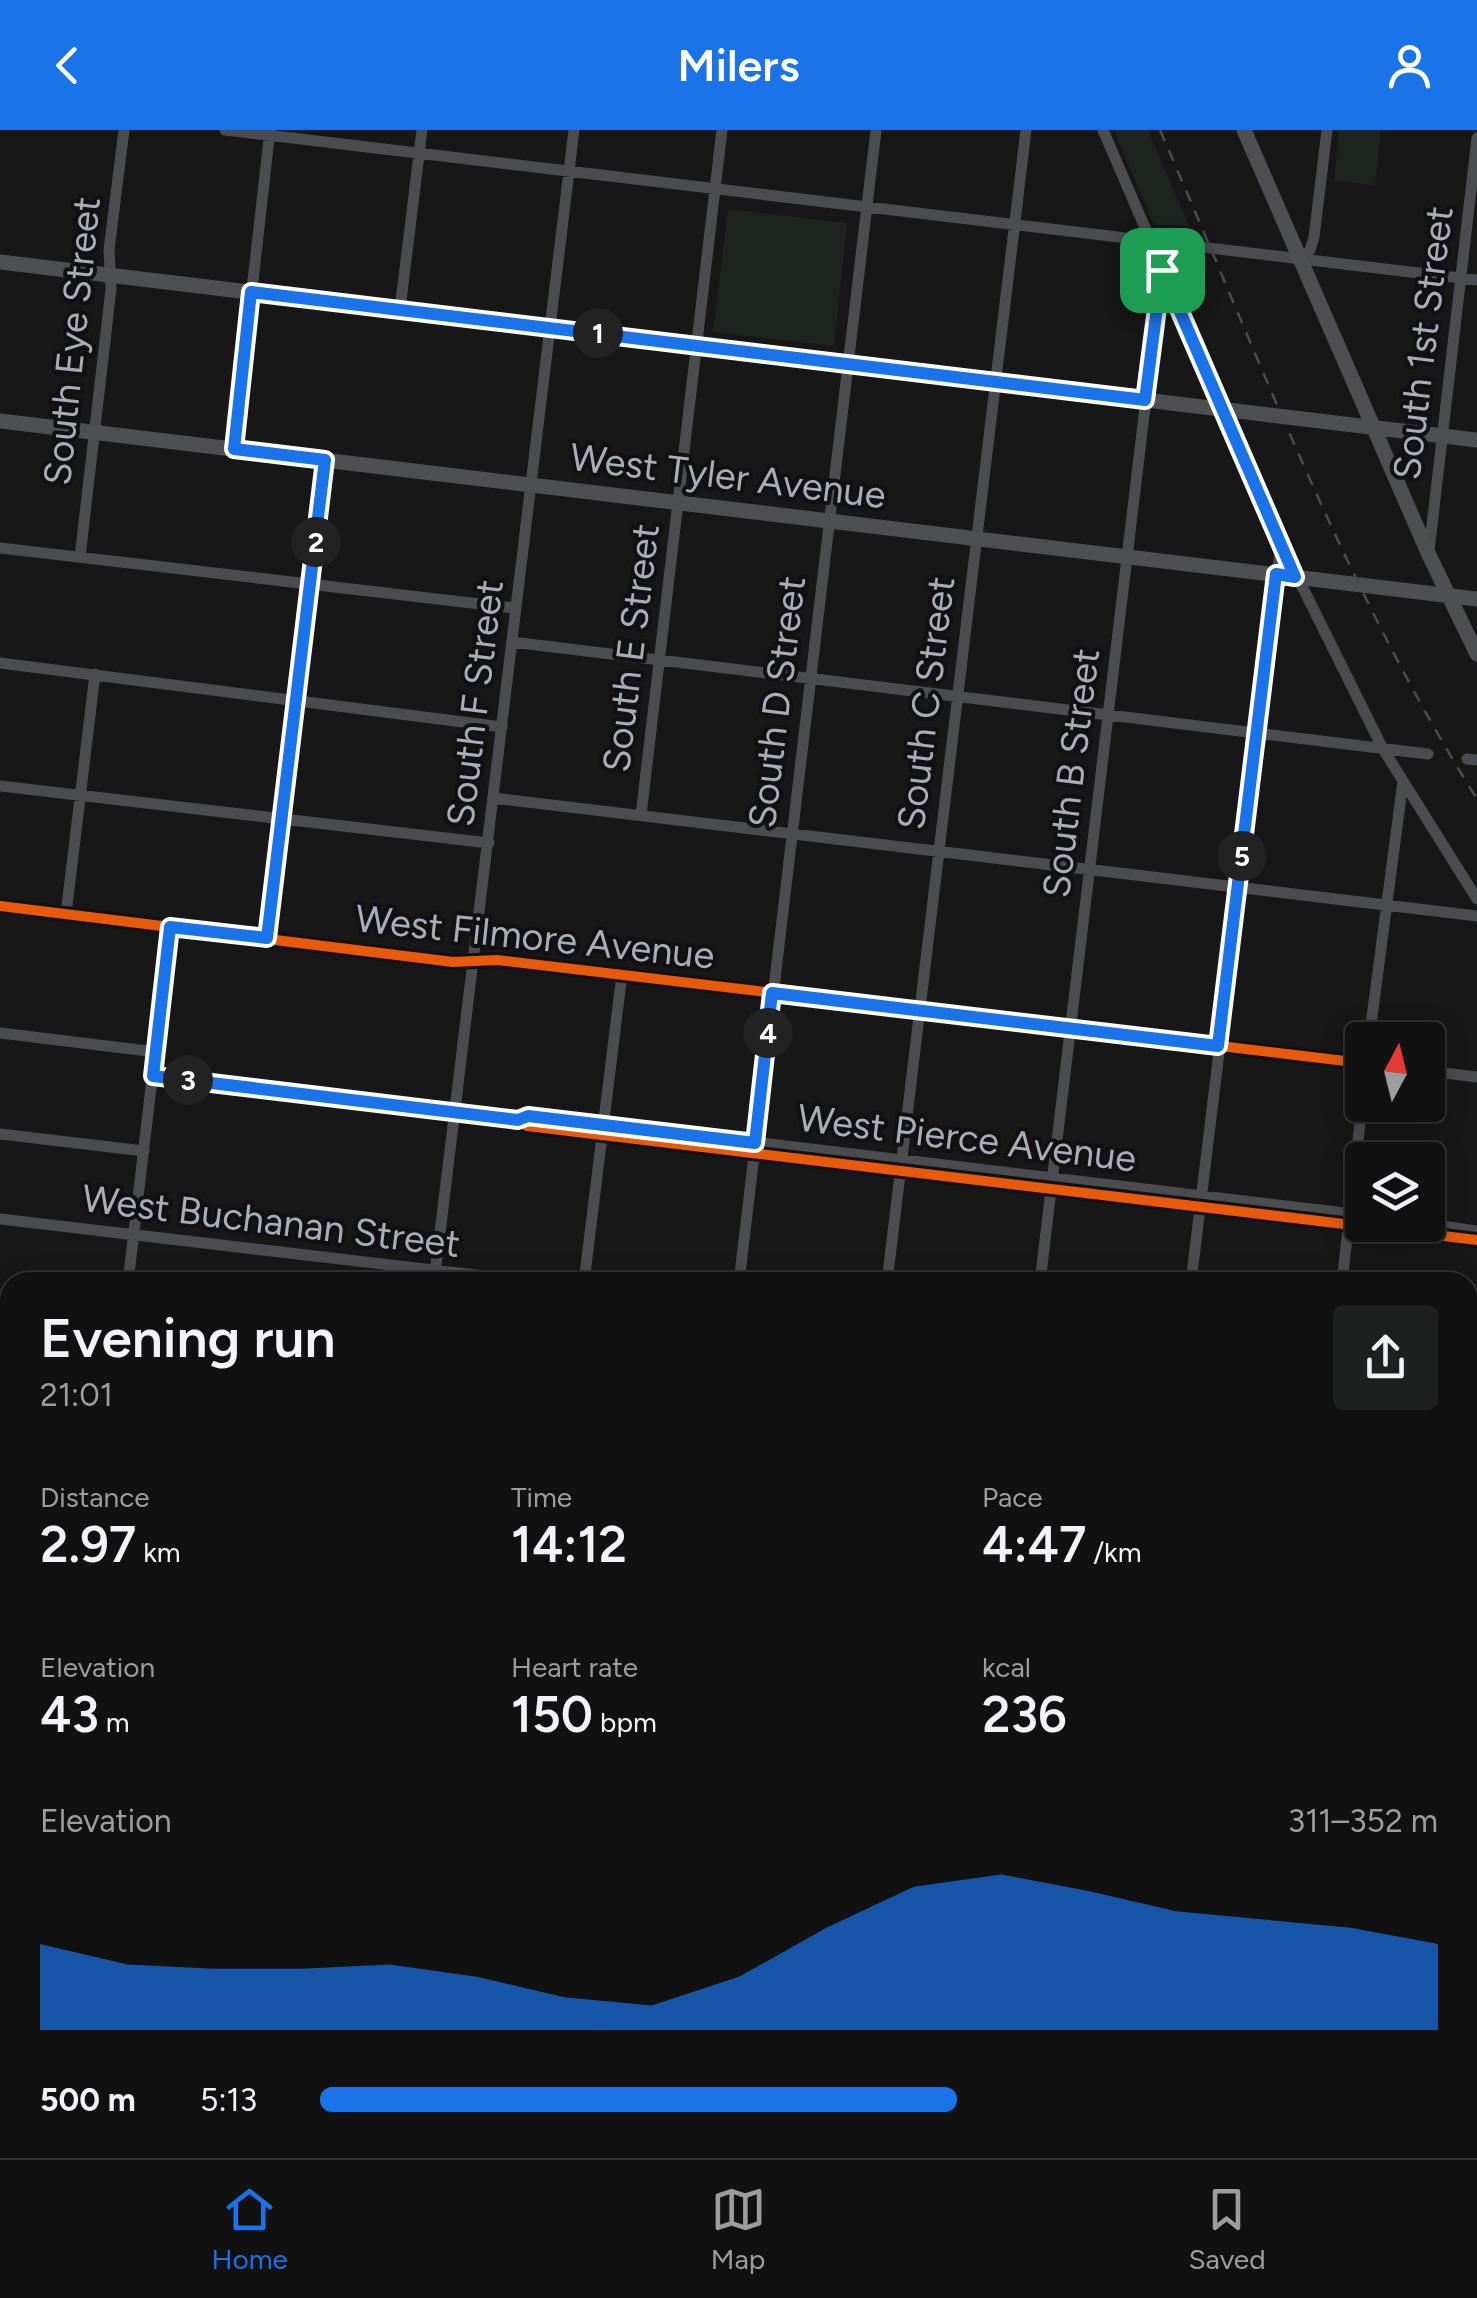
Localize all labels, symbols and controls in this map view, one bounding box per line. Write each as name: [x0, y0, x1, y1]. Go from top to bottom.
icon: back: [40, 38, 95, 93]
text: Milers: [677, 38, 800, 92]
icon: person: [1382, 38, 1437, 93]
street label: South Eye Street: [34, 194, 110, 488]
street label: South 1st Street: [1383, 204, 1463, 482]
pin: [1120, 228, 1205, 313]
icon: arrive: [1135, 243, 1190, 298]
pin: 1: [573, 308, 623, 358]
text: 1: [592, 316, 604, 350]
street label: West Tyler Avenue: [568, 434, 888, 518]
pin: 2: [291, 517, 341, 567]
street label: South E Street: [593, 521, 669, 775]
text: 2: [308, 525, 324, 559]
street label: South D Street: [739, 573, 815, 831]
street label: South C Street: [888, 574, 964, 832]
street label: South F Street: [437, 577, 513, 829]
street label: South B Street: [1033, 646, 1109, 900]
pin: 5: [1217, 831, 1267, 881]
text: 5: [1234, 839, 1250, 873]
street label: West Filmore Avenue: [353, 895, 717, 979]
pin: 4: [743, 1008, 793, 1058]
text: 4: [759, 1016, 777, 1050]
north arrow: [1345, 1022, 1445, 1122]
map controls: [1345, 1022, 1445, 1242]
pin: 3: [163, 1055, 213, 1105]
text: 3: [180, 1063, 196, 1097]
street label: West Pierce Avenue: [795, 1094, 1139, 1182]
button: layers: [1345, 1142, 1445, 1242]
street label: West Buchanan Street: [79, 1175, 463, 1267]
text: Evening run: [40, 1305, 336, 1371]
button: share: [1333, 1305, 1438, 1410]
text: 21:01: [40, 1376, 113, 1414]
text: Distance: [40, 1480, 150, 1514]
text: Time: [511, 1480, 572, 1514]
text: Pace: [982, 1480, 1043, 1514]
text: 2.97: [40, 1514, 136, 1575]
text: 14:12: [511, 1514, 627, 1575]
text: 4:47: [982, 1514, 1086, 1575]
text: km: [136, 1535, 181, 1569]
text: /km: [1086, 1535, 1142, 1569]
text: Elevation: [40, 1650, 155, 1684]
text: Heart rate: [511, 1650, 638, 1684]
text: kcal: [982, 1650, 1031, 1684]
text: 43: [40, 1684, 99, 1745]
text: 150: [511, 1684, 593, 1745]
text: 236: [982, 1684, 1067, 1745]
text: m: [99, 1705, 130, 1739]
text: bpm: [593, 1705, 657, 1739]
text: Elevation: [40, 1802, 172, 1840]
text: 311–352 m: [1288, 1802, 1438, 1840]
text: 500 m: [40, 2081, 136, 2119]
text: 5:13: [200, 2081, 257, 2119]
tab: Home: [211, 2182, 288, 2276]
tab: Map: [711, 2182, 766, 2276]
tab: Saved: [1188, 2182, 1266, 2276]

